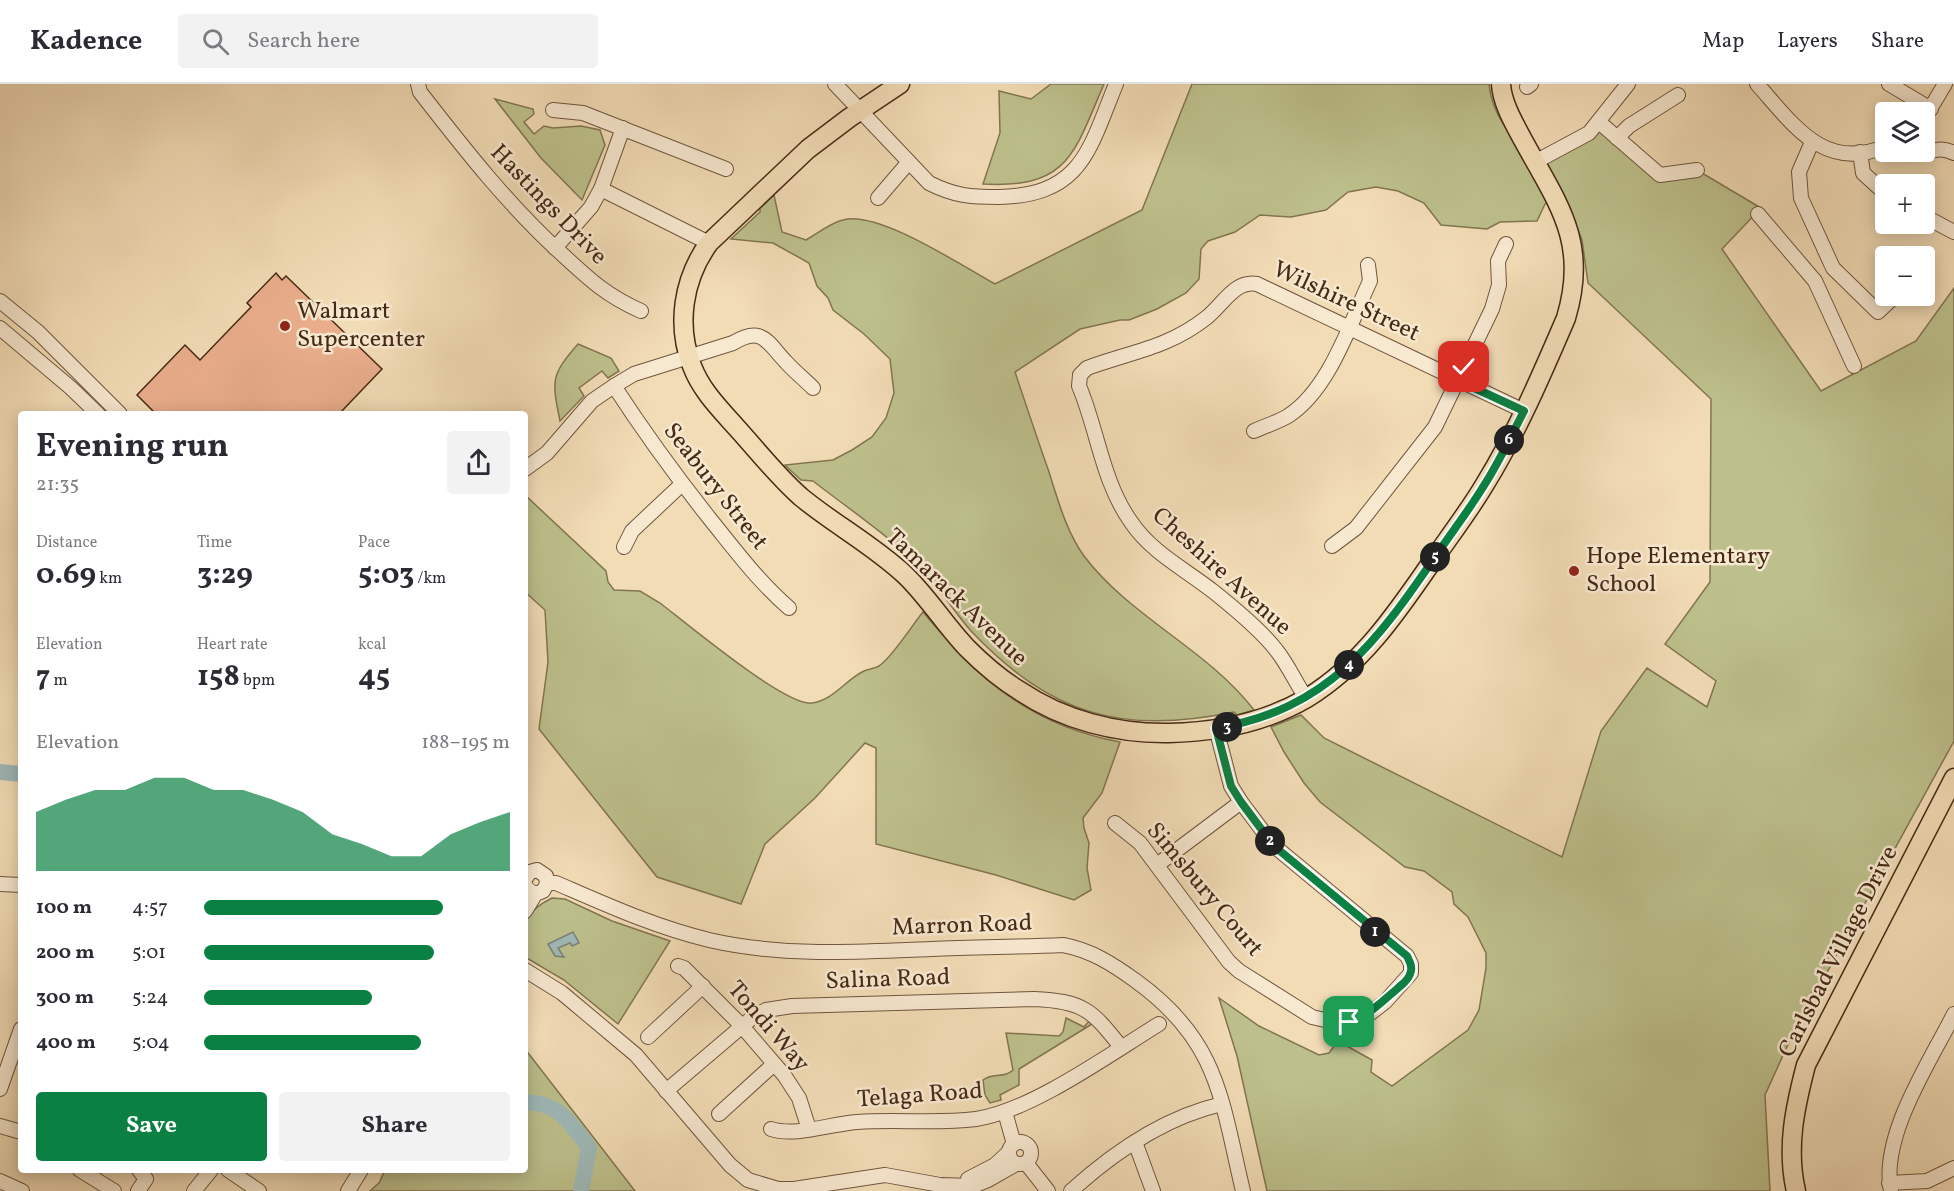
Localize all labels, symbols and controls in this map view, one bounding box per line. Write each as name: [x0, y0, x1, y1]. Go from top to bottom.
search box: [178, 14, 598, 68]
text: Kadence: [30, 22, 142, 61]
icon: search: [199, 25, 232, 58]
text: Search here: [247, 26, 360, 57]
text: Map: [1702, 27, 1744, 56]
text: Layers: [1777, 27, 1838, 56]
text: Share: [1871, 27, 1924, 56]
map controls: [1875, 102, 1935, 306]
button: layers: [1875, 102, 1935, 162]
street label: Hastings Drive: [482, 137, 614, 273]
button: +: [1875, 174, 1935, 234]
button: −: [1875, 246, 1935, 306]
street label: Wilshire Street: [1267, 253, 1425, 351]
place label: Walmart Supercenter: [297, 295, 425, 357]
marker: Walmart Supercenter: [278, 319, 292, 333]
pin: [1438, 341, 1489, 392]
icon: check: [1447, 350, 1480, 383]
street label: Seabury Street: [654, 416, 776, 558]
text: Evening run: [36, 425, 229, 471]
pin: 6: [1494, 425, 1524, 455]
text: 6: [1505, 429, 1513, 451]
button: share: [447, 431, 510, 494]
text: 21:35: [36, 471, 79, 499]
street label: Cheshire Avenue: [1144, 500, 1298, 644]
street label: Tamarack Avenue: [877, 521, 1035, 675]
text: Distance: [36, 532, 97, 554]
text: Time: [197, 532, 232, 554]
text: Pace: [358, 532, 390, 554]
place label: Hope Elementary School: [1586, 540, 1770, 602]
pin: 5: [1420, 542, 1450, 572]
text: 5: [1431, 546, 1439, 568]
text: 0.69: [36, 554, 96, 596]
text: 3:29: [197, 554, 253, 596]
text: 5:03: [358, 554, 414, 596]
marker: Hope Elementary School: [1567, 564, 1581, 578]
text: km: [96, 568, 122, 590]
text: /km: [414, 568, 446, 590]
text: Elevation: [36, 634, 103, 656]
text: Heart rate: [197, 634, 268, 656]
text: kcal: [358, 634, 386, 656]
pin: 4: [1334, 650, 1364, 680]
text: 4: [1344, 654, 1354, 676]
text: 7: [36, 656, 50, 698]
text: 158: [197, 656, 240, 698]
text: 45: [358, 656, 390, 698]
text: m: [50, 670, 68, 692]
text: bpm: [240, 670, 275, 692]
pin: 3: [1212, 712, 1242, 742]
text: 3: [1223, 716, 1231, 738]
text: Elevation: [36, 729, 119, 757]
text: 188–195 m: [421, 729, 510, 757]
street label: Simsbury Court: [1138, 815, 1270, 965]
pin: 2: [1255, 826, 1285, 856]
text: 2: [1266, 830, 1274, 852]
street label: Carlsbad Village Drive: [1771, 840, 1907, 1064]
text: 100 m: [36, 894, 92, 922]
text: 4:57: [132, 894, 168, 922]
street label: Marron Road: [891, 907, 1033, 945]
pin: 1: [1360, 917, 1390, 947]
text: 1: [1372, 921, 1378, 943]
text: 200 m: [36, 939, 94, 967]
text: 5:01: [132, 939, 166, 967]
street label: Salina Road: [825, 961, 951, 999]
street label: Tondi Way: [719, 974, 817, 1080]
text: 300 m: [36, 984, 94, 1012]
text: 5:24: [132, 984, 168, 1012]
pin: [1323, 996, 1374, 1047]
icon: arrive: [1332, 1005, 1365, 1038]
text: 400 m: [36, 1029, 96, 1057]
text: 5:04: [132, 1029, 170, 1057]
street label: Telaga Road: [856, 1075, 984, 1117]
button: Save: [36, 1092, 267, 1161]
button: Share: [279, 1092, 510, 1161]

